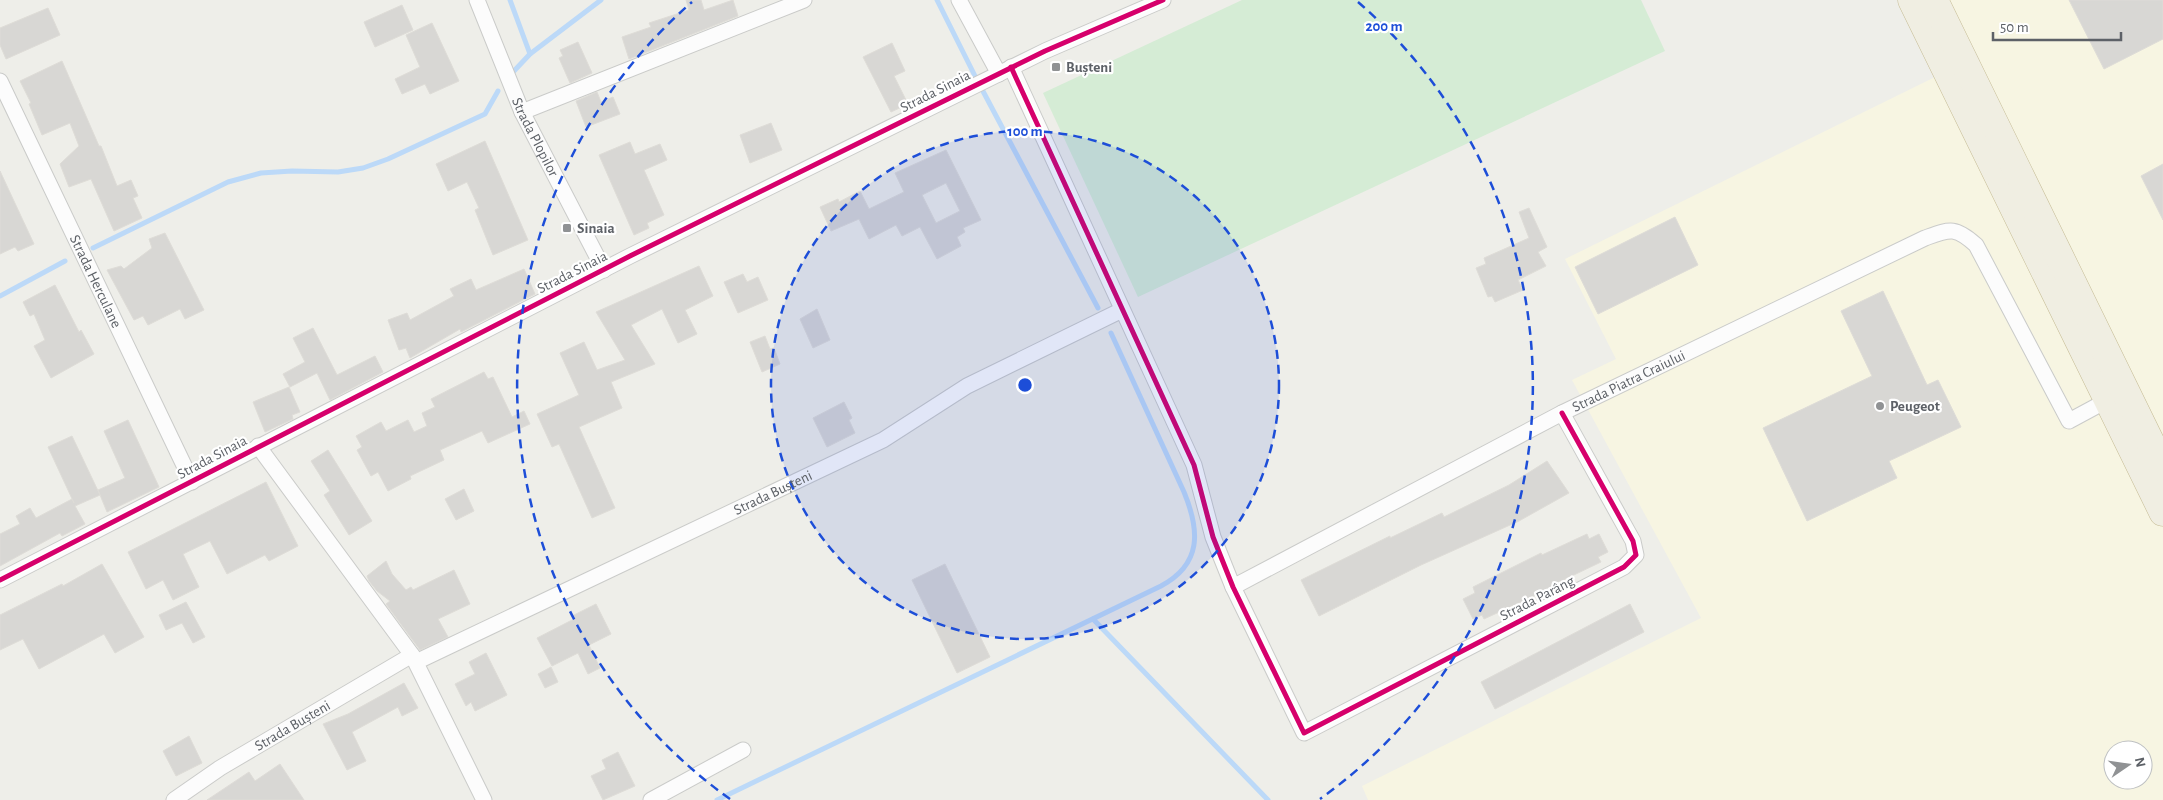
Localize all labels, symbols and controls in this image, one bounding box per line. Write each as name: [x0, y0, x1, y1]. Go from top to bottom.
scale bar: [1993, 10, 2120, 42]
text: 200 m: [1365, 19, 1403, 34]
text: 50 m: [2000, 20, 2029, 35]
place label: Bușteni: [1066, 60, 1112, 76]
marker: Bușteni: [1050, 61, 1062, 73]
street label: Strada Sinaia: [898, 67, 973, 116]
street label: Strada Plopilor: [509, 95, 561, 179]
text: 100 m: [1007, 124, 1043, 139]
place label: Sinaia: [577, 221, 615, 236]
marker: Sinaia: [561, 222, 573, 234]
street label: Strada Herculane: [67, 233, 124, 330]
street label: Strada Sinaia: [535, 248, 610, 297]
street label: Strada Piatra Craiului: [1570, 348, 1688, 415]
centre of rings: [1016, 376, 1034, 394]
place label: Peugeot: [1890, 399, 1940, 414]
marker: Peugeot: [1874, 400, 1886, 412]
street label: Strada Sinaia: [175, 433, 250, 482]
street label: Strada Bușteni: [731, 468, 815, 518]
street label: Strada Parâng: [1498, 573, 1577, 624]
street label: Strada Bușteni: [252, 698, 333, 754]
north arrow: [2103, 740, 2153, 790]
text: N: [2132, 756, 2148, 769]

